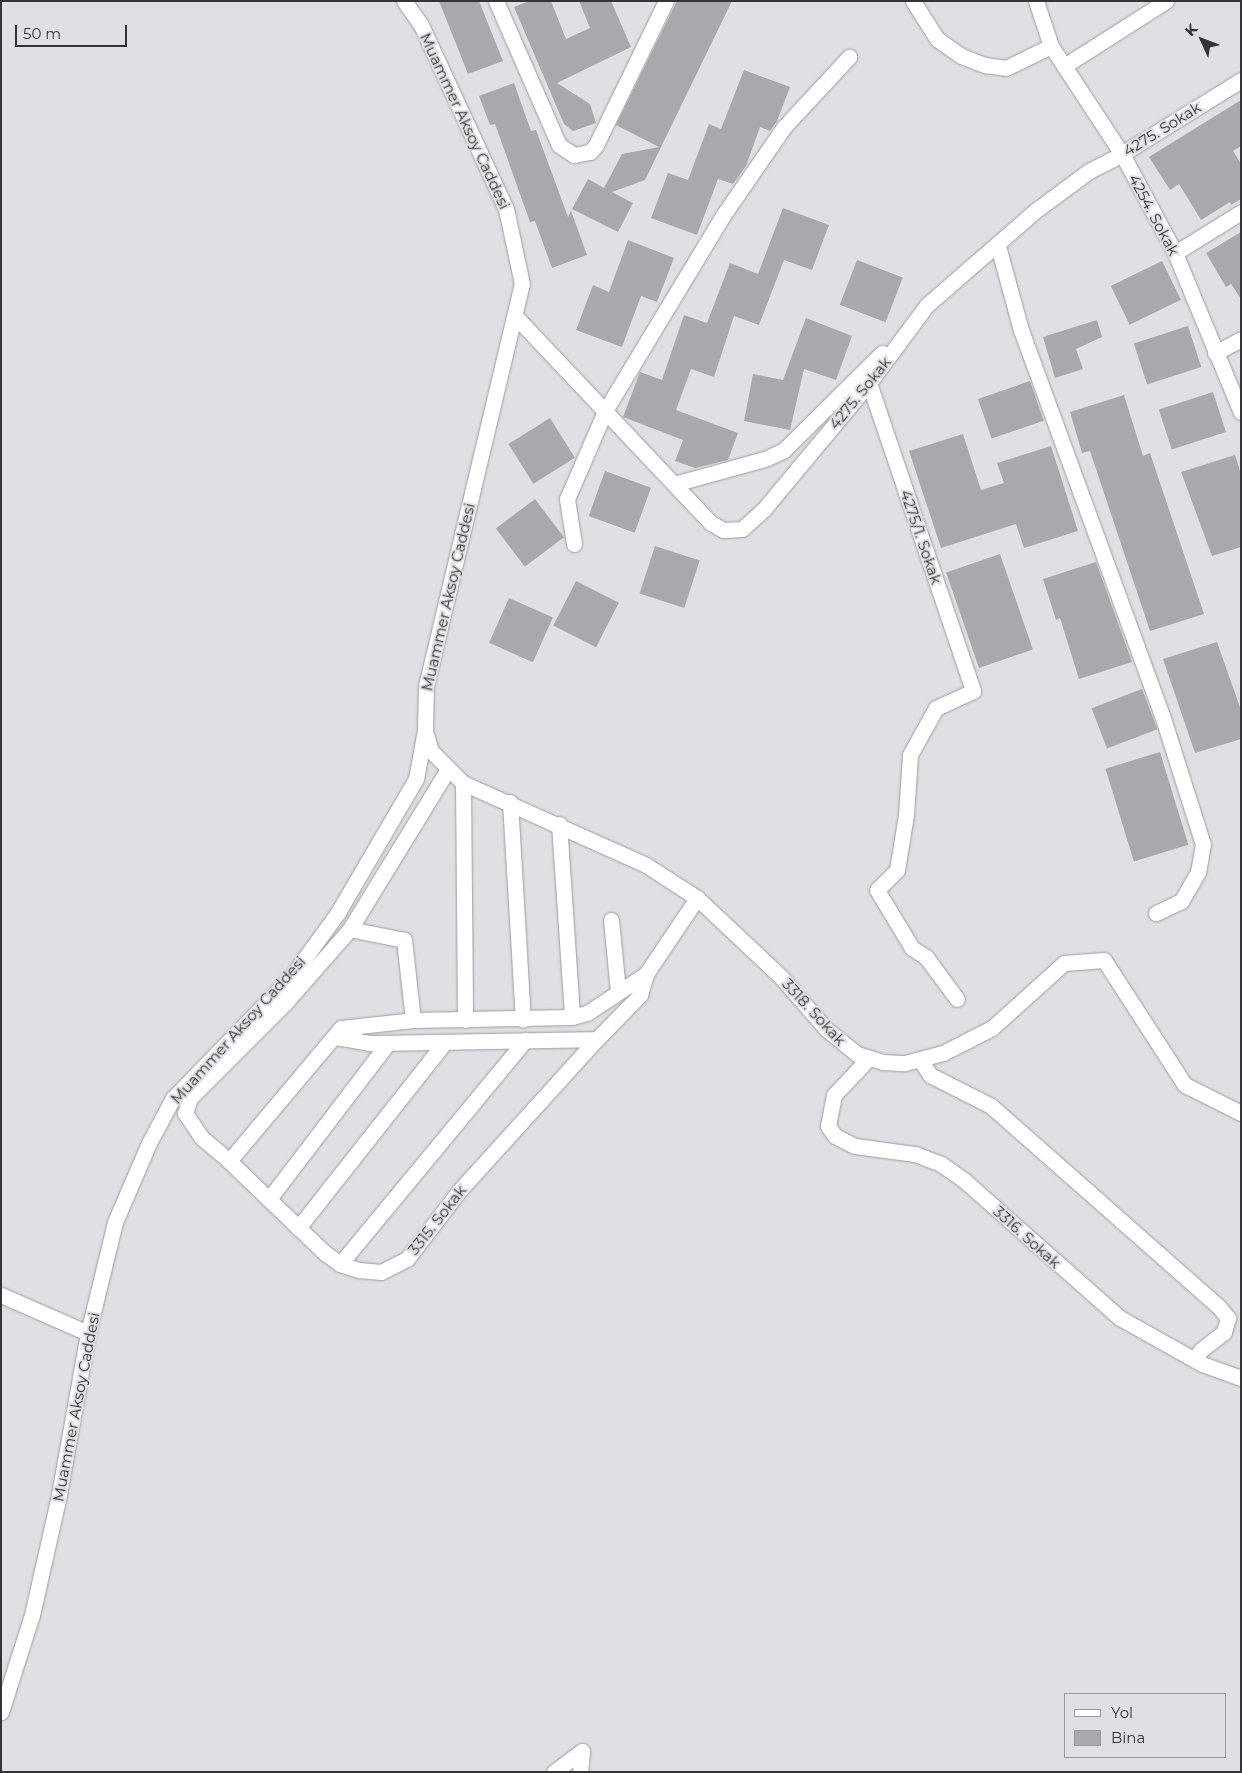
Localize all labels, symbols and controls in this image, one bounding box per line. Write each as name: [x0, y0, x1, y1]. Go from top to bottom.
scale bar: [18, 15, 130, 47]
north arrow: [1177, 15, 1227, 65]
text: K: [1181, 20, 1201, 40]
text: 50 m: [23, 24, 61, 43]
street label: Muammer Aksoy Caddesi: [416, 30, 514, 212]
street label: 4275. Sokak: [1120, 98, 1204, 160]
street label: 4254. Sokak: [1125, 171, 1183, 259]
street label: 4275. Sokak: [825, 353, 895, 433]
street label: 4275/1. Sokak: [896, 487, 946, 587]
street label: Muammer Aksoy Caddesi: [418, 501, 478, 693]
street label: Muammer Aksoy Caddesi: [167, 953, 309, 1107]
street label: 3318. Sokak: [779, 975, 849, 1049]
street label: 3315. Sokak: [404, 1182, 470, 1258]
street label: 3316. Sokak: [990, 1202, 1064, 1272]
street label: Muammer Aksoy Caddesi: [49, 1311, 103, 1503]
legend: [1064, 1693, 1227, 1758]
text: Yol: [1111, 1703, 1133, 1722]
text: Bina: [1111, 1728, 1145, 1747]

